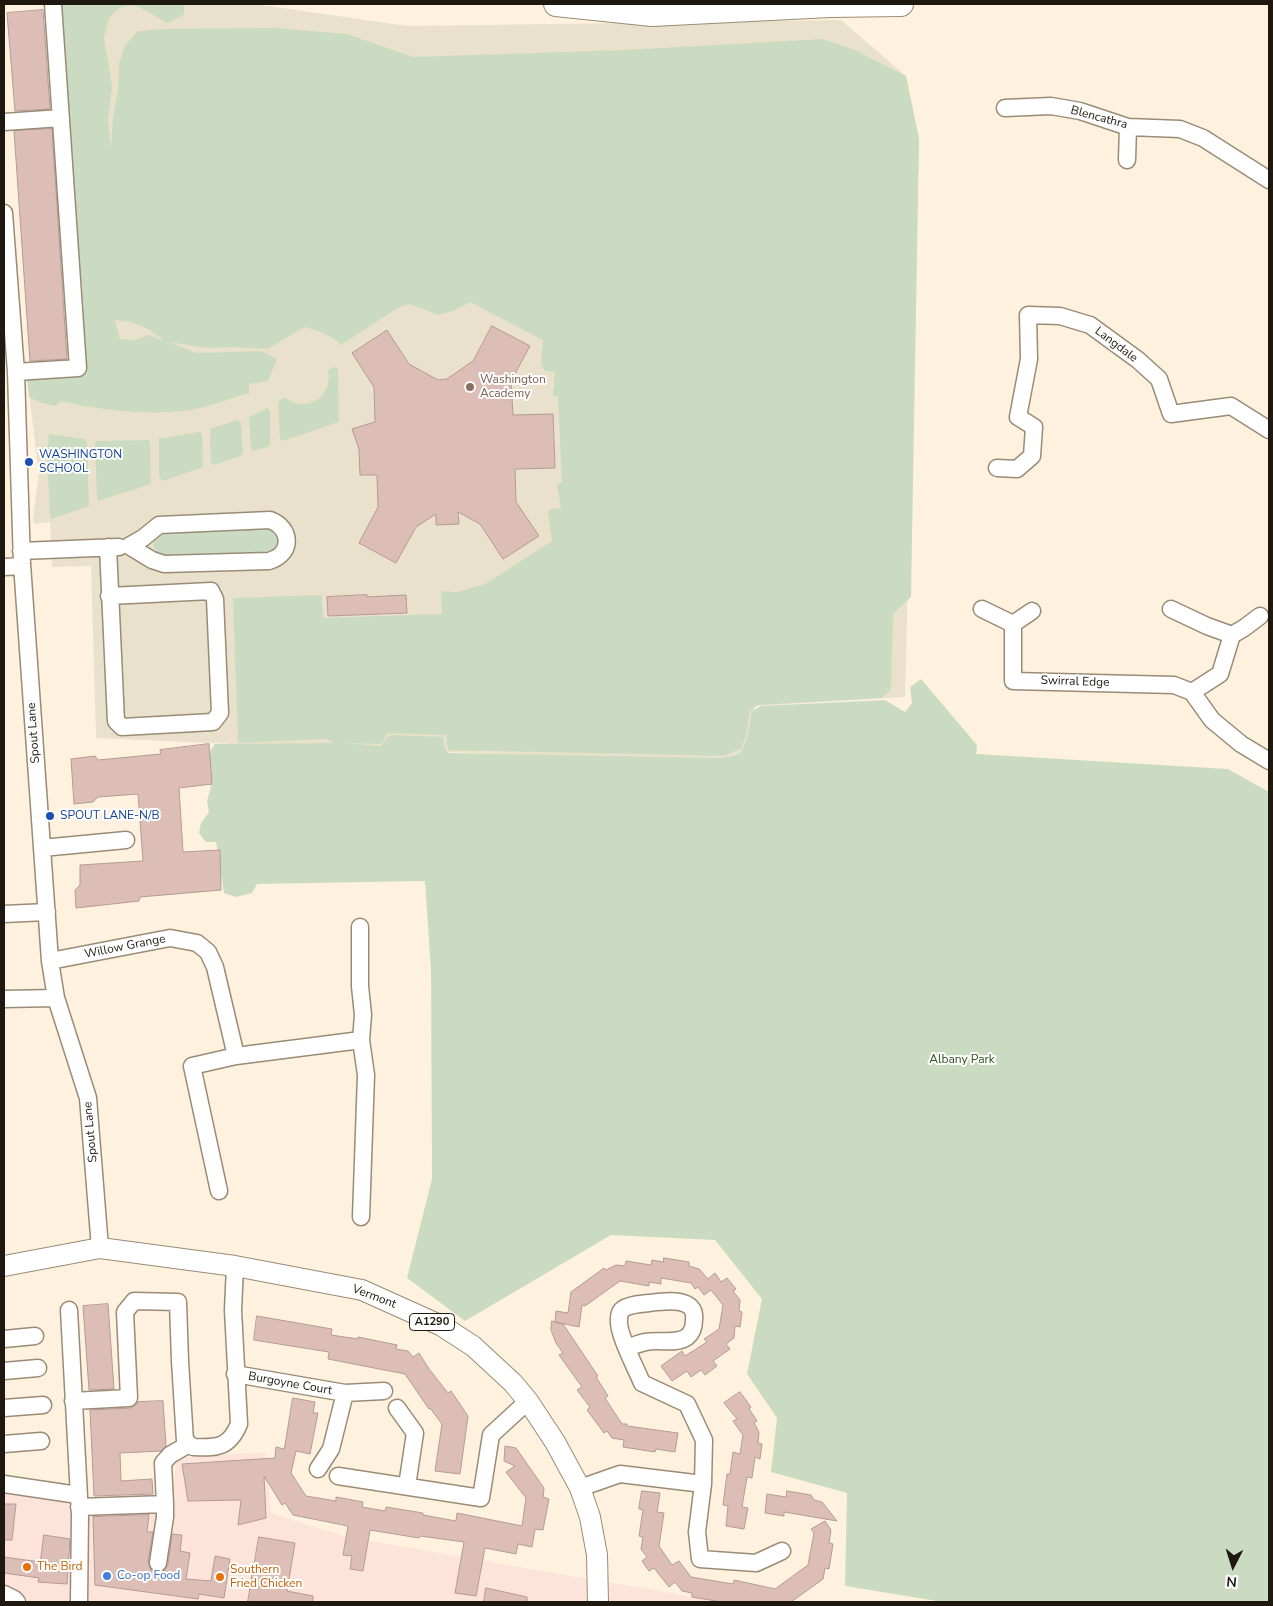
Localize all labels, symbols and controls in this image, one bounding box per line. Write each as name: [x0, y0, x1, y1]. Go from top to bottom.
street label: Blencathra: [1069, 104, 1129, 132]
street label: Langdale: [1092, 324, 1140, 366]
place label: Washington Academy: [480, 373, 546, 401]
marker: Washington Academy: [464, 381, 476, 393]
place label: WASHINGTON SCHOOL: [39, 448, 122, 476]
marker: WASHINGTON SCHOOL: [23, 456, 35, 468]
street label: Swirral Edge: [1040, 674, 1110, 690]
street label: Spout Lane: [25, 702, 43, 764]
place label: SPOUT LANE-N/B: [60, 809, 159, 823]
marker: SPOUT LANE-N/B: [44, 810, 56, 822]
street label: Willow Grange: [83, 932, 167, 962]
park label: Albany Park: [929, 1053, 995, 1067]
street label: Spout Lane: [81, 1101, 101, 1163]
street label: Vermont: [350, 1282, 398, 1312]
road number: A1290: [410, 1314, 454, 1330]
street label: Burgoyne Court: [247, 1370, 333, 1398]
north arrow: [1208, 1541, 1258, 1591]
place label: The Bird: [37, 1560, 83, 1574]
marker: The Bird: [21, 1561, 33, 1573]
place label: Southern Fried Chicken: [230, 1563, 302, 1591]
place label: Co-op Food: [117, 1569, 180, 1583]
marker: Co-op Food: [101, 1570, 113, 1582]
marker: Southern Fried Chicken: [214, 1571, 226, 1583]
text: N: [1226, 1572, 1238, 1591]

